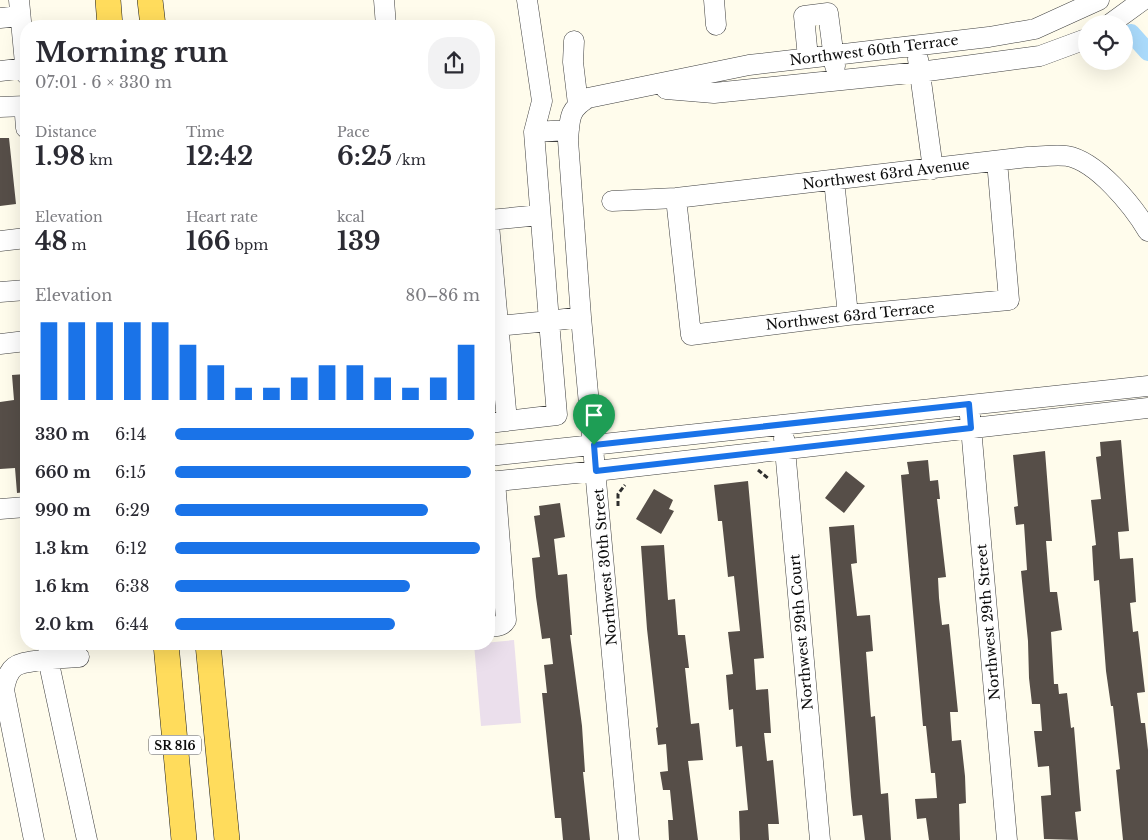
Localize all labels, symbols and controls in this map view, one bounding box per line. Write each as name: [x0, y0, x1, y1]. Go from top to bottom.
map controls: [1078, 15, 1133, 70]
button: locate: [1078, 15, 1133, 70]
street label: Northwest 60th Terrace: [789, 31, 959, 69]
text: Morning run: [35, 35, 228, 70]
button: share: [428, 37, 480, 89]
text: 07:01 · 6 × 330 m: [35, 72, 172, 92]
text: Distance: [35, 123, 97, 141]
text: Time: [186, 123, 225, 141]
text: Pace: [337, 123, 370, 141]
text: 1.98: [35, 141, 85, 172]
text: 12:42: [186, 141, 253, 172]
text: 6:25: [337, 141, 392, 172]
text: km: [85, 151, 113, 169]
text: /km: [392, 151, 426, 169]
street label: Northwest 63rd Avenue: [801, 155, 971, 193]
text: Elevation: [35, 208, 103, 226]
text: Heart rate: [186, 208, 258, 226]
text: kcal: [337, 208, 365, 226]
text: 48: [35, 226, 67, 257]
text: 166: [186, 226, 231, 257]
text: 139: [337, 226, 381, 257]
text: m: [67, 236, 87, 254]
text: bpm: [231, 236, 268, 254]
text: Elevation: [35, 285, 112, 305]
text: 80–86 m: [406, 285, 480, 305]
street label: Northwest 63rd Terrace: [765, 298, 935, 334]
pin: [573, 394, 615, 445]
icon: arrive: [580, 401, 608, 429]
text: 330 m: [35, 424, 89, 444]
text: 6:14: [115, 424, 146, 444]
text: 660 m: [35, 462, 91, 482]
text: 6:15: [115, 462, 146, 482]
street label: Northwest 30th Street: [589, 487, 621, 646]
text: 990 m: [35, 500, 91, 520]
text: 6:29: [115, 500, 150, 520]
text: 1.3 km: [35, 538, 89, 558]
text: 6:12: [115, 538, 147, 558]
street label: Northwest 29th Street: [972, 542, 1004, 701]
street label: Northwest 29th Court: [785, 553, 817, 711]
text: 1.6 km: [35, 576, 89, 596]
text: 6:38: [115, 576, 149, 596]
text: 2.0 km: [35, 614, 94, 634]
text: 6:44: [115, 614, 149, 634]
road number: SR 816: [149, 736, 201, 754]

